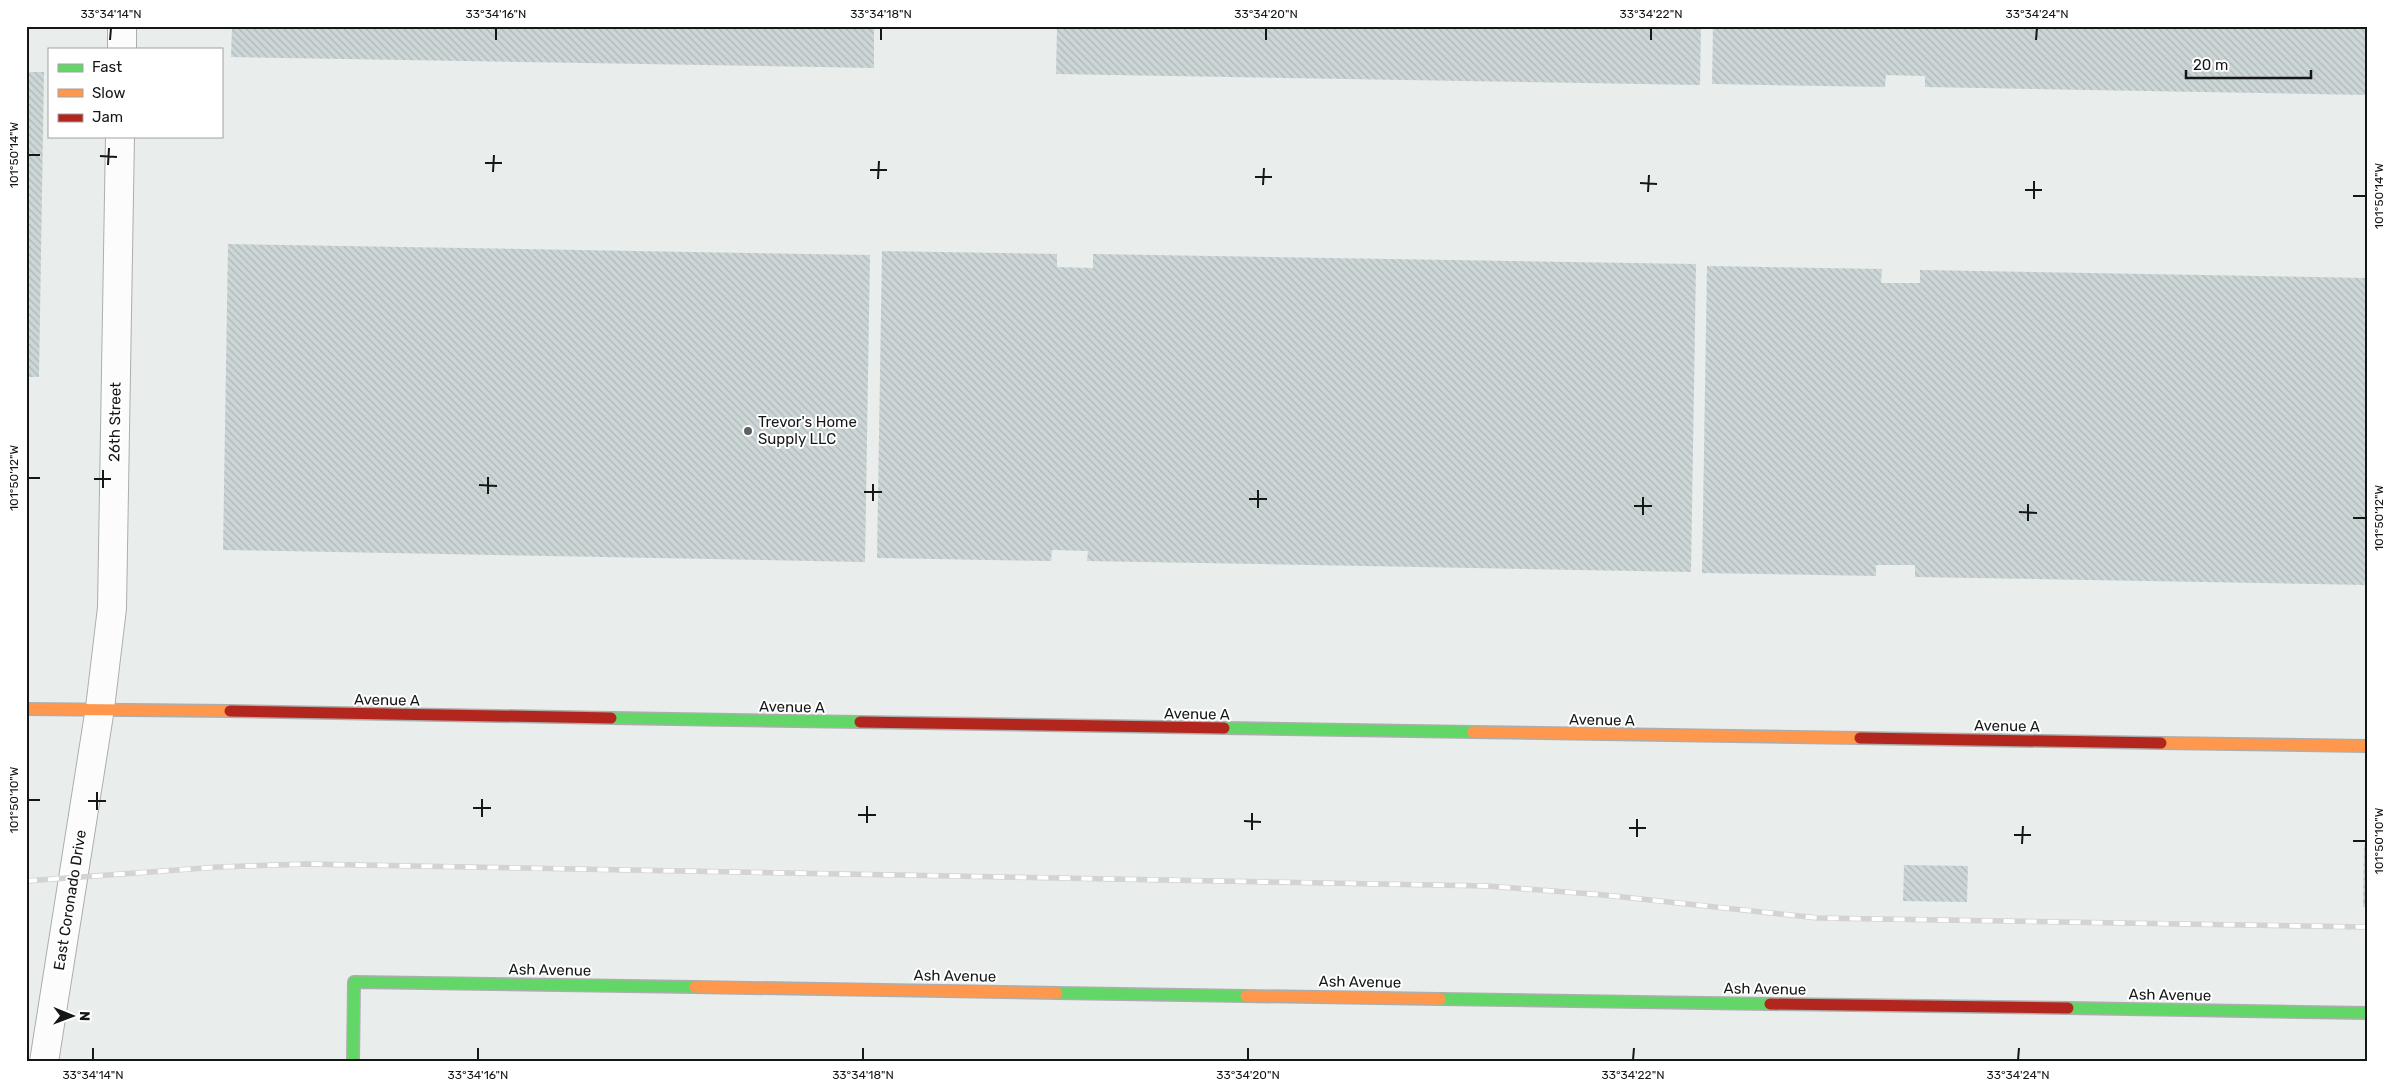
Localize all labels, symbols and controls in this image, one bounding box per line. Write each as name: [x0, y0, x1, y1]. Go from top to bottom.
text: 33°34'14"N: [80, 7, 142, 21]
text: 33°34'16"N: [466, 7, 526, 21]
text: 33°34'18"N: [850, 7, 912, 21]
text: 33°34'20"N: [1234, 7, 1298, 21]
text: 33°34'22"N: [1619, 7, 1683, 21]
text: 33°34'24"N: [2005, 7, 2069, 21]
legend: [48, 48, 222, 138]
scale bar: [2186, 48, 2310, 80]
text: 20 m: [2193, 56, 2228, 74]
text: Fast: [92, 58, 122, 76]
text: Slow: [92, 84, 125, 102]
text: Jam: [92, 108, 123, 126]
text: 101°50'14"W: [7, 121, 21, 188]
text: 101°50'14"W: [2372, 162, 2386, 229]
street label: 26th Street: [105, 382, 125, 462]
place label: Trevor's Home Supply LLC: [758, 413, 857, 448]
marker: Trevor's Home Supply LLC: [742, 425, 754, 437]
text: 101°50'12"W: [7, 445, 21, 511]
text: 101°50'12"W: [2372, 485, 2386, 551]
street label: Avenue A: [354, 690, 420, 710]
street label: Avenue A: [759, 697, 825, 717]
street label: Avenue A: [1164, 704, 1230, 724]
street label: Avenue A: [1569, 710, 1635, 730]
street label: Avenue A: [1974, 716, 2040, 736]
text: 101°50'10"W: [7, 766, 21, 833]
text: 101°50'10"W: [2372, 807, 2386, 874]
street label: East Coronado Drive: [50, 828, 90, 972]
street label: Ash Avenue: [509, 960, 591, 980]
street label: Ash Avenue: [914, 966, 996, 986]
street label: Ash Avenue: [1319, 972, 1401, 992]
street label: Ash Avenue: [1724, 979, 1806, 999]
street label: Ash Avenue: [2129, 985, 2211, 1005]
north arrow: [48, 990, 98, 1040]
text: N: [76, 1011, 93, 1021]
text: 33°34'14"N: [62, 1068, 124, 1082]
text: 33°34'16"N: [448, 1068, 508, 1082]
text: 33°34'18"N: [832, 1068, 894, 1082]
text: 33°34'20"N: [1216, 1068, 1280, 1082]
text: 33°34'22"N: [1601, 1068, 1665, 1082]
text: 33°34'24"N: [1986, 1068, 2050, 1082]

